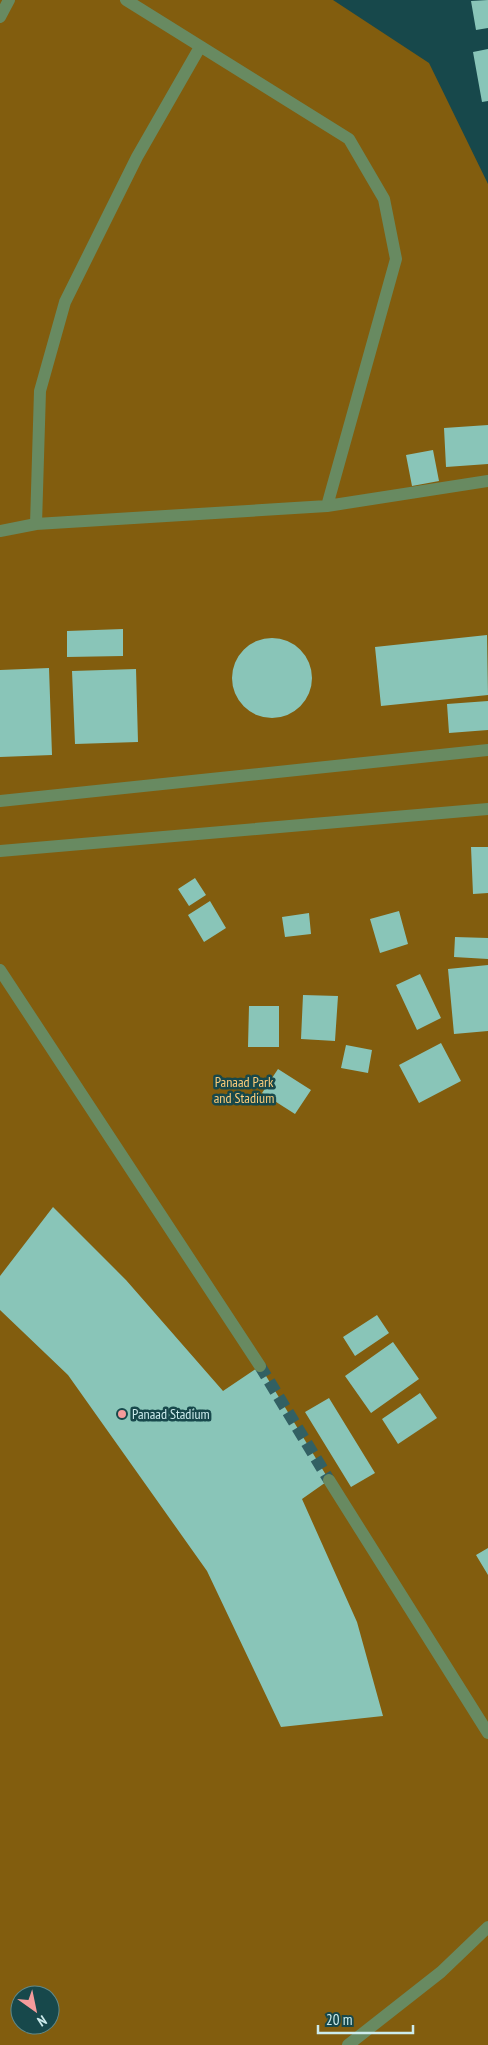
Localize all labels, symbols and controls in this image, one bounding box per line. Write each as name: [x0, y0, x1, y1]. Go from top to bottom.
park label: Panaad Park and Stadium: [214, 1073, 274, 1107]
place label: Panaad Stadium: [132, 1405, 210, 1423]
marker: Panaad Stadium: [116, 1408, 128, 1420]
north arrow: [10, 1985, 60, 2035]
scale bar: [318, 2002, 413, 2034]
text: 20 m: [326, 2010, 352, 2029]
text: N: [34, 2011, 50, 2031]

